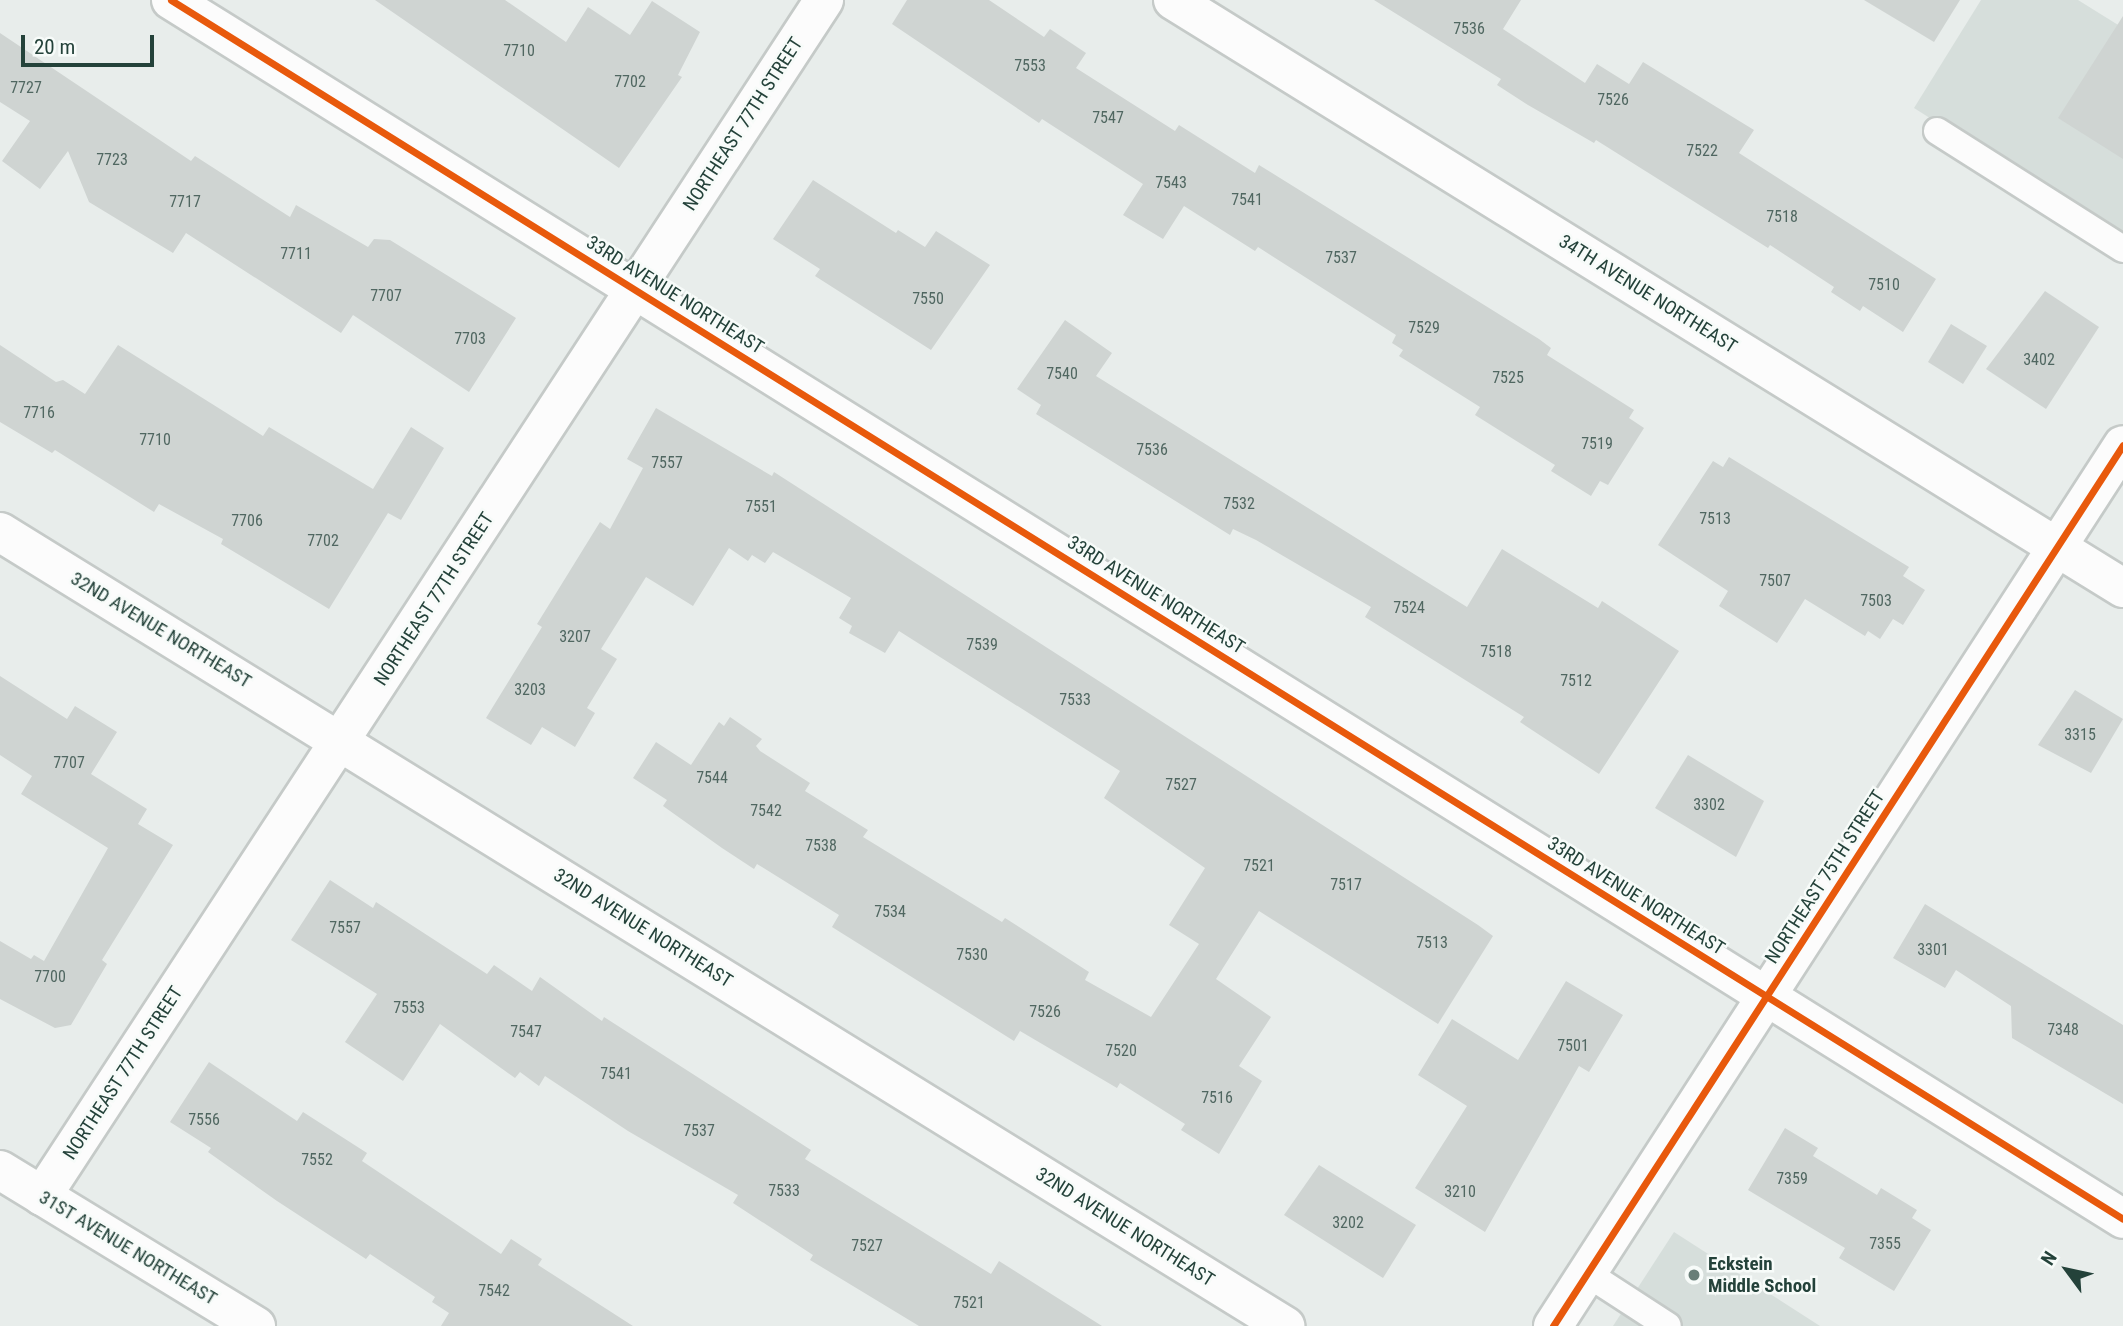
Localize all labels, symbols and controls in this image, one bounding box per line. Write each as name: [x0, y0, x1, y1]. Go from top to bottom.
house number: 7536: [1453, 19, 1485, 39]
scale bar: [24, 21, 158, 65]
street label: NORTHEAST 77TH STREET: [678, 33, 808, 215]
text: 20 m: [34, 35, 75, 59]
house number: 7710: [503, 41, 535, 61]
house number: 7553: [1014, 56, 1046, 76]
house number: 7702: [614, 72, 646, 92]
house number: 7727: [10, 78, 42, 98]
house number: 7526: [1597, 90, 1629, 110]
house number: 7547: [1092, 108, 1124, 128]
house number: 7522: [1686, 141, 1718, 161]
house number: 7723: [96, 150, 128, 170]
house number: 7543: [1155, 173, 1187, 193]
house number: 7541: [1231, 190, 1263, 210]
house number: 7717: [169, 192, 201, 212]
house number: 7518: [1766, 207, 1798, 227]
street label: 34TH AVENUE NORTHEAST: [1555, 230, 1741, 358]
street label: 33RD AVENUE NORTHEAST: [582, 231, 768, 359]
house number: 7711: [280, 244, 312, 264]
house number: 7537: [1325, 248, 1357, 268]
house number: 7510: [1868, 275, 1900, 295]
house number: 7707: [370, 286, 402, 306]
house number: 7550: [912, 289, 944, 309]
house number: 7529: [1408, 318, 1440, 338]
house number: 7703: [454, 329, 486, 349]
house number: 3402: [2023, 350, 2055, 370]
house number: 7540: [1046, 364, 1078, 384]
house number: 7525: [1492, 368, 1524, 388]
house number: 7716: [23, 403, 55, 423]
house number: 7710: [139, 430, 171, 450]
house number: 7519: [1581, 434, 1613, 454]
house number: 7536: [1136, 440, 1168, 460]
house number: 7557: [651, 453, 683, 473]
house number: 7532: [1223, 494, 1255, 514]
house number: 7551: [745, 497, 777, 517]
street label: NORTHEAST 77TH STREET: [369, 508, 499, 690]
house number: 7513: [1699, 509, 1731, 529]
house number: 7706: [231, 511, 263, 531]
house number: 7702: [307, 531, 339, 551]
street label: 33RD AVENUE NORTHEAST: [1063, 531, 1249, 659]
street label: 32ND AVENUE NORTHEAST: [67, 567, 255, 693]
house number: 7507: [1759, 571, 1791, 591]
house number: 7503: [1860, 591, 1892, 611]
house number: 7524: [1393, 598, 1425, 618]
house number: 3207: [559, 627, 591, 647]
house number: 7539: [966, 635, 998, 655]
house number: 7518: [1480, 642, 1512, 662]
house number: 7512: [1560, 671, 1592, 691]
house number: 3203: [514, 680, 546, 700]
house number: 7533: [1059, 690, 1091, 710]
house number: 3315: [2064, 725, 2096, 745]
house number: 7707: [53, 753, 85, 773]
house number: 7544: [696, 768, 728, 788]
house number: 7527: [1165, 775, 1197, 795]
street label: NORTHEAST 75TH STREET: [1760, 786, 1890, 968]
house number: 3302: [1693, 795, 1725, 815]
house number: 7542: [750, 801, 782, 821]
street label: 33RD AVENUE NORTHEAST: [1543, 832, 1729, 960]
house number: 7538: [805, 836, 837, 856]
house number: 7521: [1243, 856, 1275, 876]
street label: 32ND AVENUE NORTHEAST: [549, 864, 737, 992]
house number: 7517: [1330, 875, 1362, 895]
house number: 7534: [874, 902, 906, 922]
house number: 7557: [329, 918, 361, 938]
house number: 7513: [1416, 933, 1448, 953]
house number: 3301: [1917, 940, 1949, 960]
house number: 7530: [956, 945, 988, 965]
house number: 7700: [34, 967, 66, 987]
street label: NORTHEAST 77TH STREET: [58, 982, 188, 1164]
house number: 7553: [393, 998, 425, 1018]
house number: 7526: [1029, 1002, 1061, 1022]
house number: 7348: [2047, 1020, 2079, 1040]
house number: 7547: [510, 1022, 542, 1042]
house number: 7501: [1557, 1036, 1589, 1056]
house number: 7520: [1105, 1041, 1137, 1061]
house number: 7541: [600, 1064, 632, 1084]
house number: 7516: [1201, 1088, 1233, 1108]
house number: 7556: [188, 1110, 220, 1130]
house number: 7537: [683, 1121, 715, 1141]
house number: 7552: [301, 1150, 333, 1170]
street label: 32ND AVENUE NORTHEAST: [1031, 1163, 1219, 1291]
house number: 7359: [1776, 1169, 1808, 1189]
house number: 7533: [768, 1181, 800, 1201]
house number: 3210: [1444, 1182, 1476, 1202]
street label: 31ST AVENUE NORTHEAST: [35, 1186, 221, 1310]
house number: 3202: [1332, 1213, 1364, 1233]
house number: 7355: [1869, 1234, 1901, 1254]
north arrow: [2032, 1235, 2102, 1305]
house number: 7527: [851, 1236, 883, 1256]
text: N: [2036, 1247, 2062, 1269]
place label: Eckstein Middle School: [1708, 1253, 1816, 1297]
marker: Eckstein Middle School: [1686, 1267, 1702, 1283]
house number: 7542: [478, 1281, 510, 1301]
house number: 7521: [953, 1293, 985, 1313]

